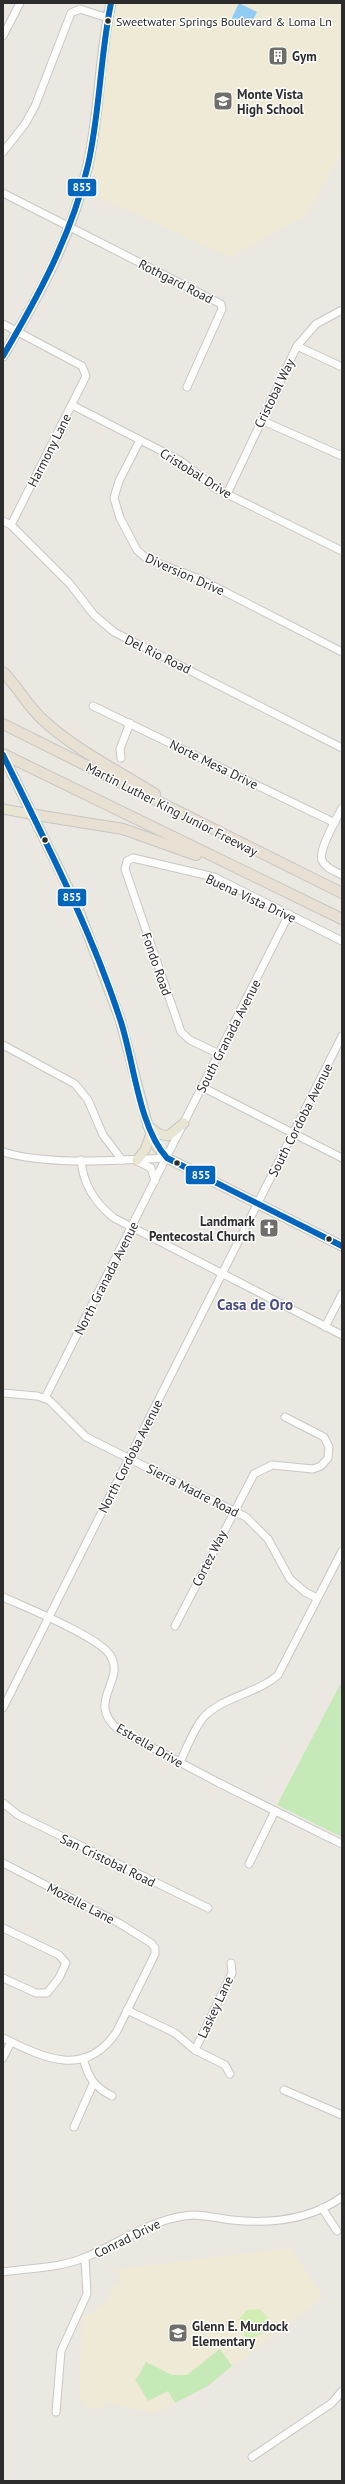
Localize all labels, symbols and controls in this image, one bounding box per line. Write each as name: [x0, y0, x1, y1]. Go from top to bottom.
place label: Sweetwater Springs Boulevard & Loma Ln: [116, 14, 332, 29]
marker: Sweetwater Springs Boulevard & Loma Ln: [103, 16, 113, 26]
building icon: Gym: [267, 45, 289, 67]
place label: Gym: [292, 48, 317, 65]
place label: Monte Vista High School: [237, 86, 304, 118]
school or university icon: Monte Vista High School: [212, 90, 234, 112]
line badge: 855: [67, 178, 97, 197]
text: 855: [73, 180, 91, 194]
street label: Rothgard Road: [136, 255, 216, 308]
street label: Cristobal Way: [250, 356, 299, 431]
street label: Harmony Lane: [24, 411, 75, 490]
street label: Cristobal Drive: [157, 445, 235, 502]
street label: Diversion Drive: [143, 549, 227, 599]
street label: Del Rio Road: [122, 631, 194, 678]
street label: Norte Mesa Drive: [167, 736, 261, 793]
street label: Martin Luther King Junior Freeway: [83, 759, 261, 860]
unlabelled marker: [40, 835, 50, 845]
street label: Buena Vista Drive: [203, 870, 299, 927]
line badge: 855: [57, 888, 87, 907]
text: 855: [63, 890, 81, 904]
street label: Fondo Road: [138, 930, 175, 998]
street label: South Granada Avenue: [192, 977, 264, 1096]
street label: South Cordoba Avenue: [264, 1061, 336, 1180]
unlabelled marker: [172, 1158, 182, 1168]
line badge: 855: [185, 1165, 216, 1185]
text: 855: [192, 1168, 210, 1182]
place label: Landmark Pentecostal Church: [149, 1213, 256, 1245]
church icon: Landmark Pentecostal Church: [258, 1217, 280, 1239]
street label: North Granada Avenue: [70, 1219, 142, 1338]
unlabelled marker: [324, 1234, 334, 1244]
district label: Casa de Oro: [217, 1295, 293, 1314]
street label: North Cordoba Avenue: [95, 1397, 166, 1516]
street label: Sierra Madre Road: [144, 1460, 242, 1521]
street label: Cortez Way: [188, 1527, 231, 1589]
street label: Estrella Drive: [113, 1719, 186, 1771]
street label: San Cristobal Road: [57, 1830, 158, 1891]
street label: Mozelle Lane: [44, 1879, 117, 1928]
street label: Laskey Lane: [194, 1973, 237, 2041]
street label: Conrad Drive: [91, 2215, 163, 2262]
place label: Glenn E. Murdock Elementary: [192, 2318, 289, 2350]
school or university icon: Glenn E. Murdock Elementary: [167, 2322, 189, 2344]

